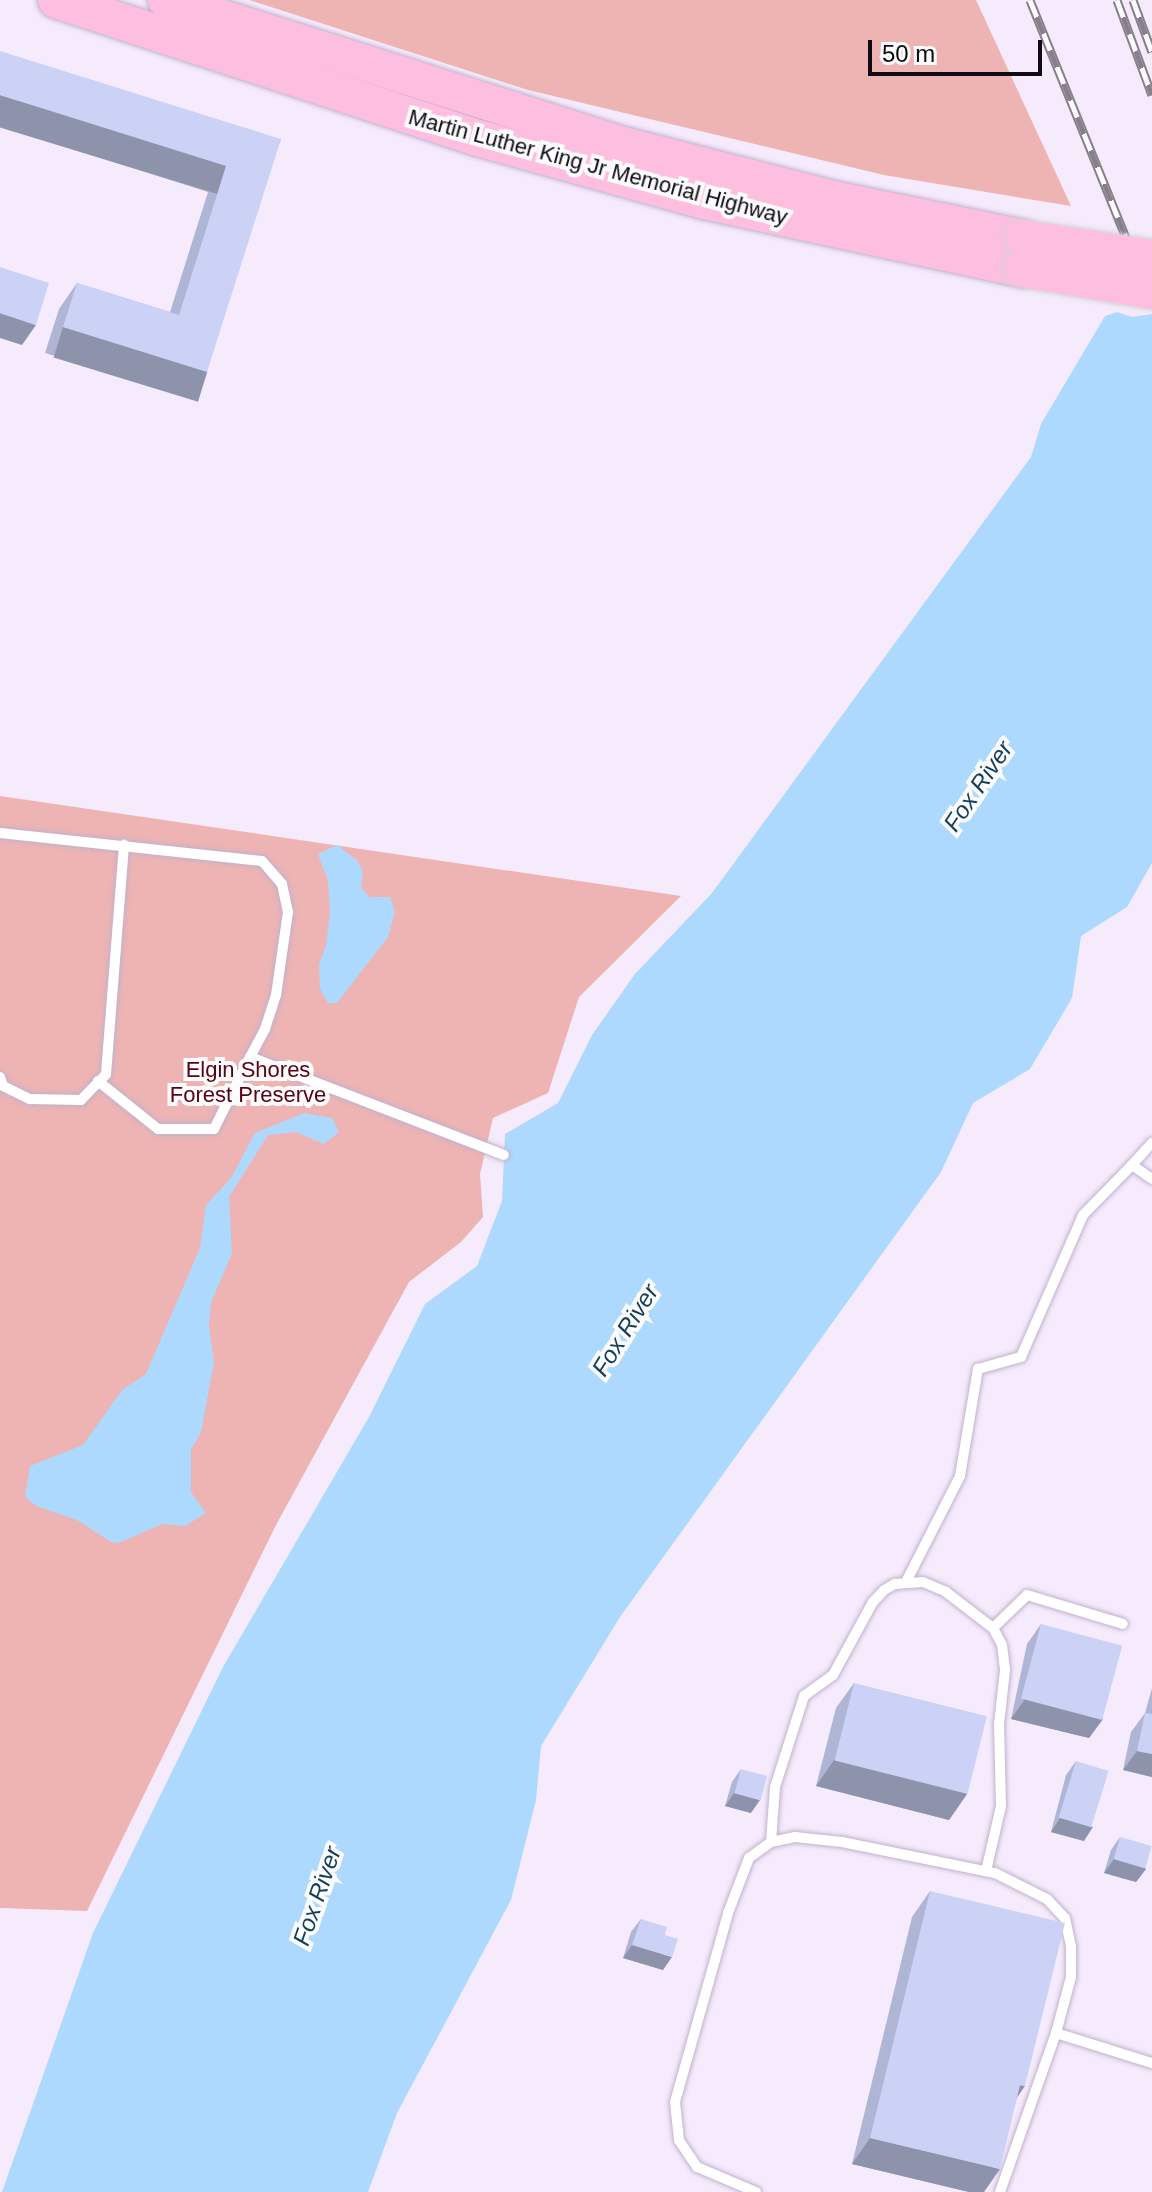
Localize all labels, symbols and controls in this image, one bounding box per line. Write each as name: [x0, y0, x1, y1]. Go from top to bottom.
scale bar: [872, 24, 1046, 74]
text: 50 m: [882, 40, 935, 67]
street label: Martin Luther King Jr Memorial Highway: [406, 104, 790, 230]
water label: Fox River: [937, 735, 1019, 837]
park label: Elgin Shores Forest Preserve: [170, 1056, 326, 1108]
water label: Fox River: [586, 1279, 664, 1381]
water label: Fox River: [287, 1843, 347, 1949]

